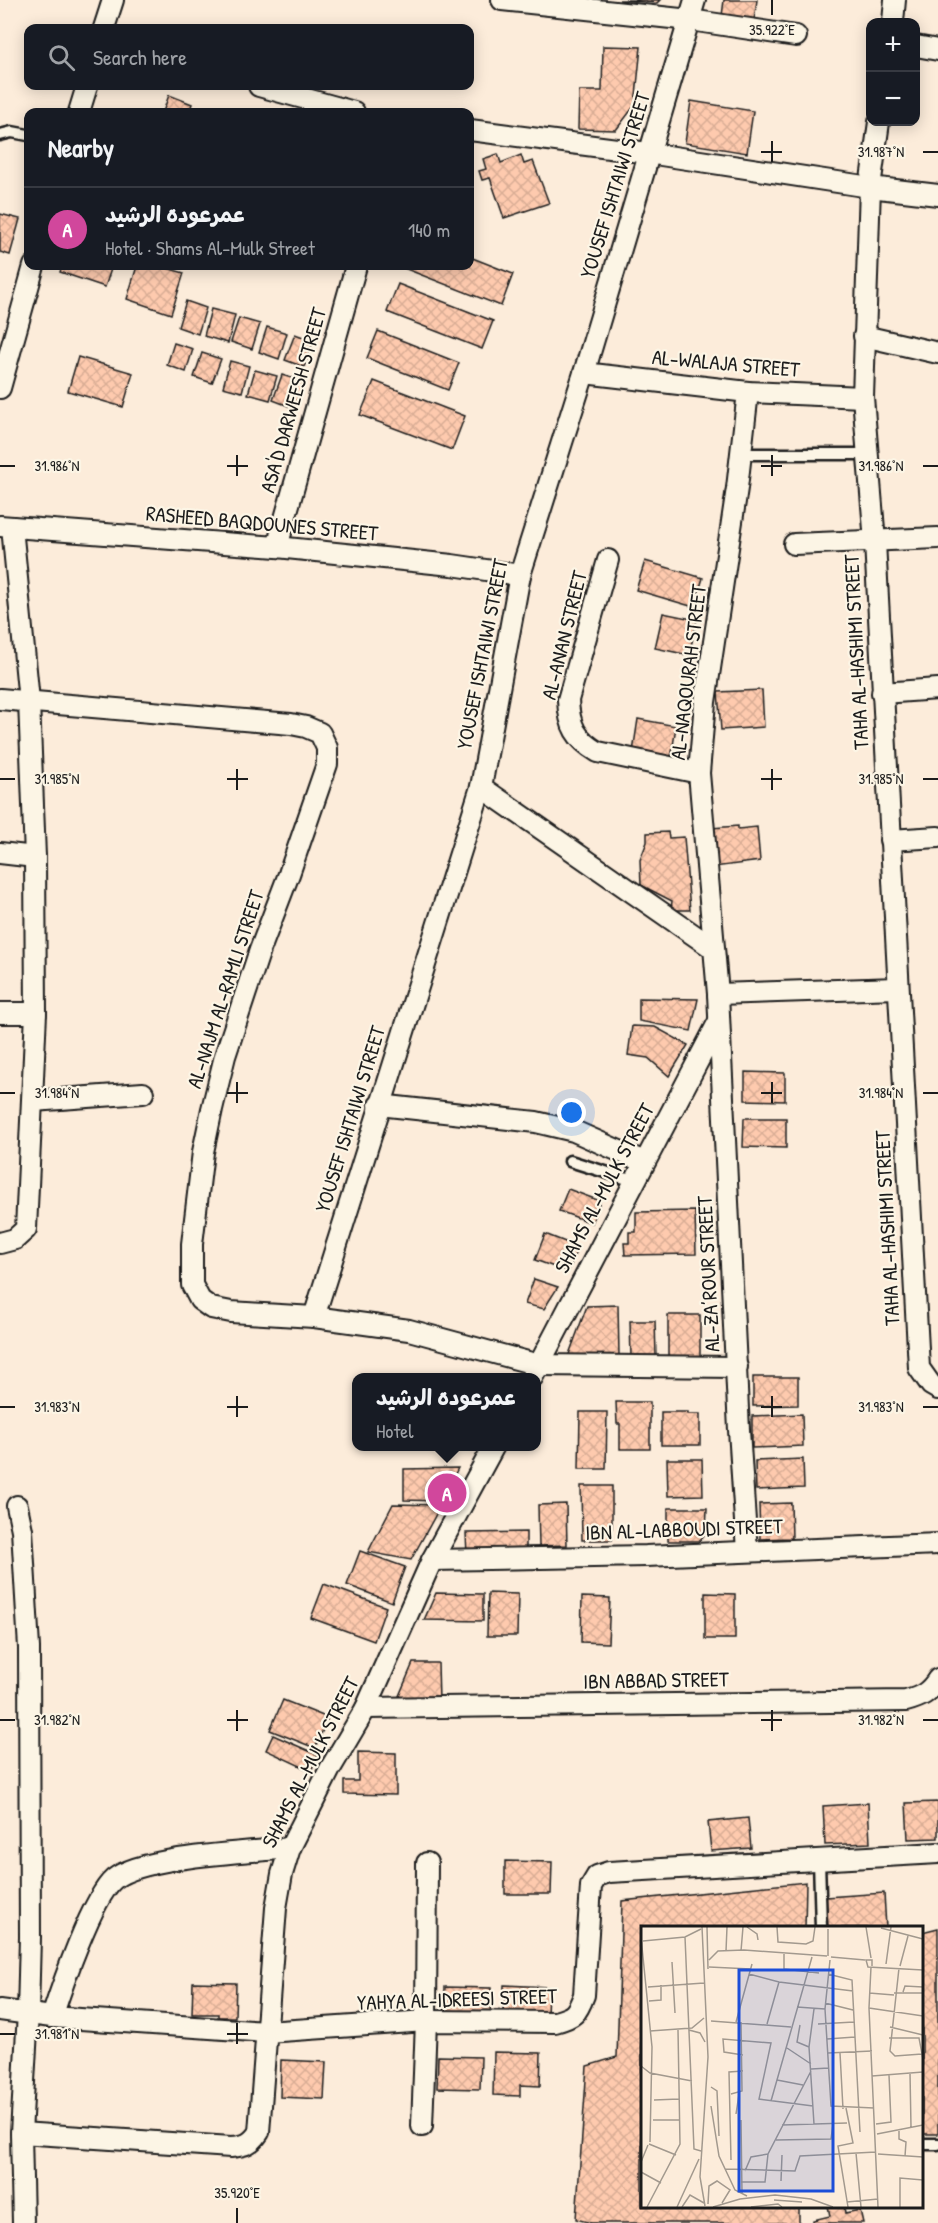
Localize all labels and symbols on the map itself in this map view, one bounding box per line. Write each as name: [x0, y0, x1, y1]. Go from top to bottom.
text: 35.922°E: [749, 19, 795, 40]
street label: YOUSEF ISHTAIWI STREET: [573, 87, 658, 282]
text: 31.987°N: [858, 141, 904, 162]
street label: ASA'D DARWEESH STREET: [253, 303, 334, 496]
street label: AL-WALAJA STREET: [651, 342, 802, 384]
text: 31.986°N: [35, 455, 79, 476]
text: 31.986°N: [859, 455, 903, 476]
street label: RASHEED BAQDOUNES STREET: [145, 498, 380, 548]
street label: TAHA AL-HASHIMI STREET: [836, 552, 876, 750]
street label: YOUSEF ISHTAIWI STREET: [449, 555, 515, 752]
street label: AL-ANAN STREET: [534, 567, 594, 702]
street label: AL-NAQOURAH STREET: [663, 581, 713, 761]
text: 31.985°N: [34, 768, 80, 789]
text: 31.985°N: [858, 768, 904, 789]
street label: AL-NAJM AL-RAMLI STREET: [179, 885, 271, 1092]
street label: YOUSEF ISHTAIWI STREET: [308, 1021, 393, 1216]
text: 31.984°N: [35, 1082, 79, 1103]
text: 31.984°N: [859, 1082, 903, 1103]
street label: SHAMS AL-MULK STREET: [547, 1097, 662, 1278]
your location: [557, 1098, 586, 1127]
street label: TAHA AL-HASHIMI STREET: [867, 1128, 907, 1326]
street label: AL-ZA’ROUR STREET: [689, 1194, 727, 1353]
text: 31.983°N: [34, 1396, 80, 1417]
text: 31.983°N: [858, 1396, 904, 1417]
pin: A: [428, 1470, 466, 1516]
street label: IBN AL-LABBOUDI STREET: [585, 1511, 785, 1547]
street label: IBN ABBAD STREET: [583, 1664, 730, 1696]
street label: SHAMS AL-MULK STREET: [254, 1670, 366, 1852]
text: 31.982°N: [34, 1709, 80, 1730]
text: 31.982°N: [858, 1709, 904, 1730]
inset map: [641, 1926, 923, 2208]
street label: YAHYA AL-IDREESI STREET: [357, 1981, 559, 2017]
text: 31.981°N: [35, 2023, 79, 2044]
text: 35.920°E: [214, 2182, 260, 2203]

